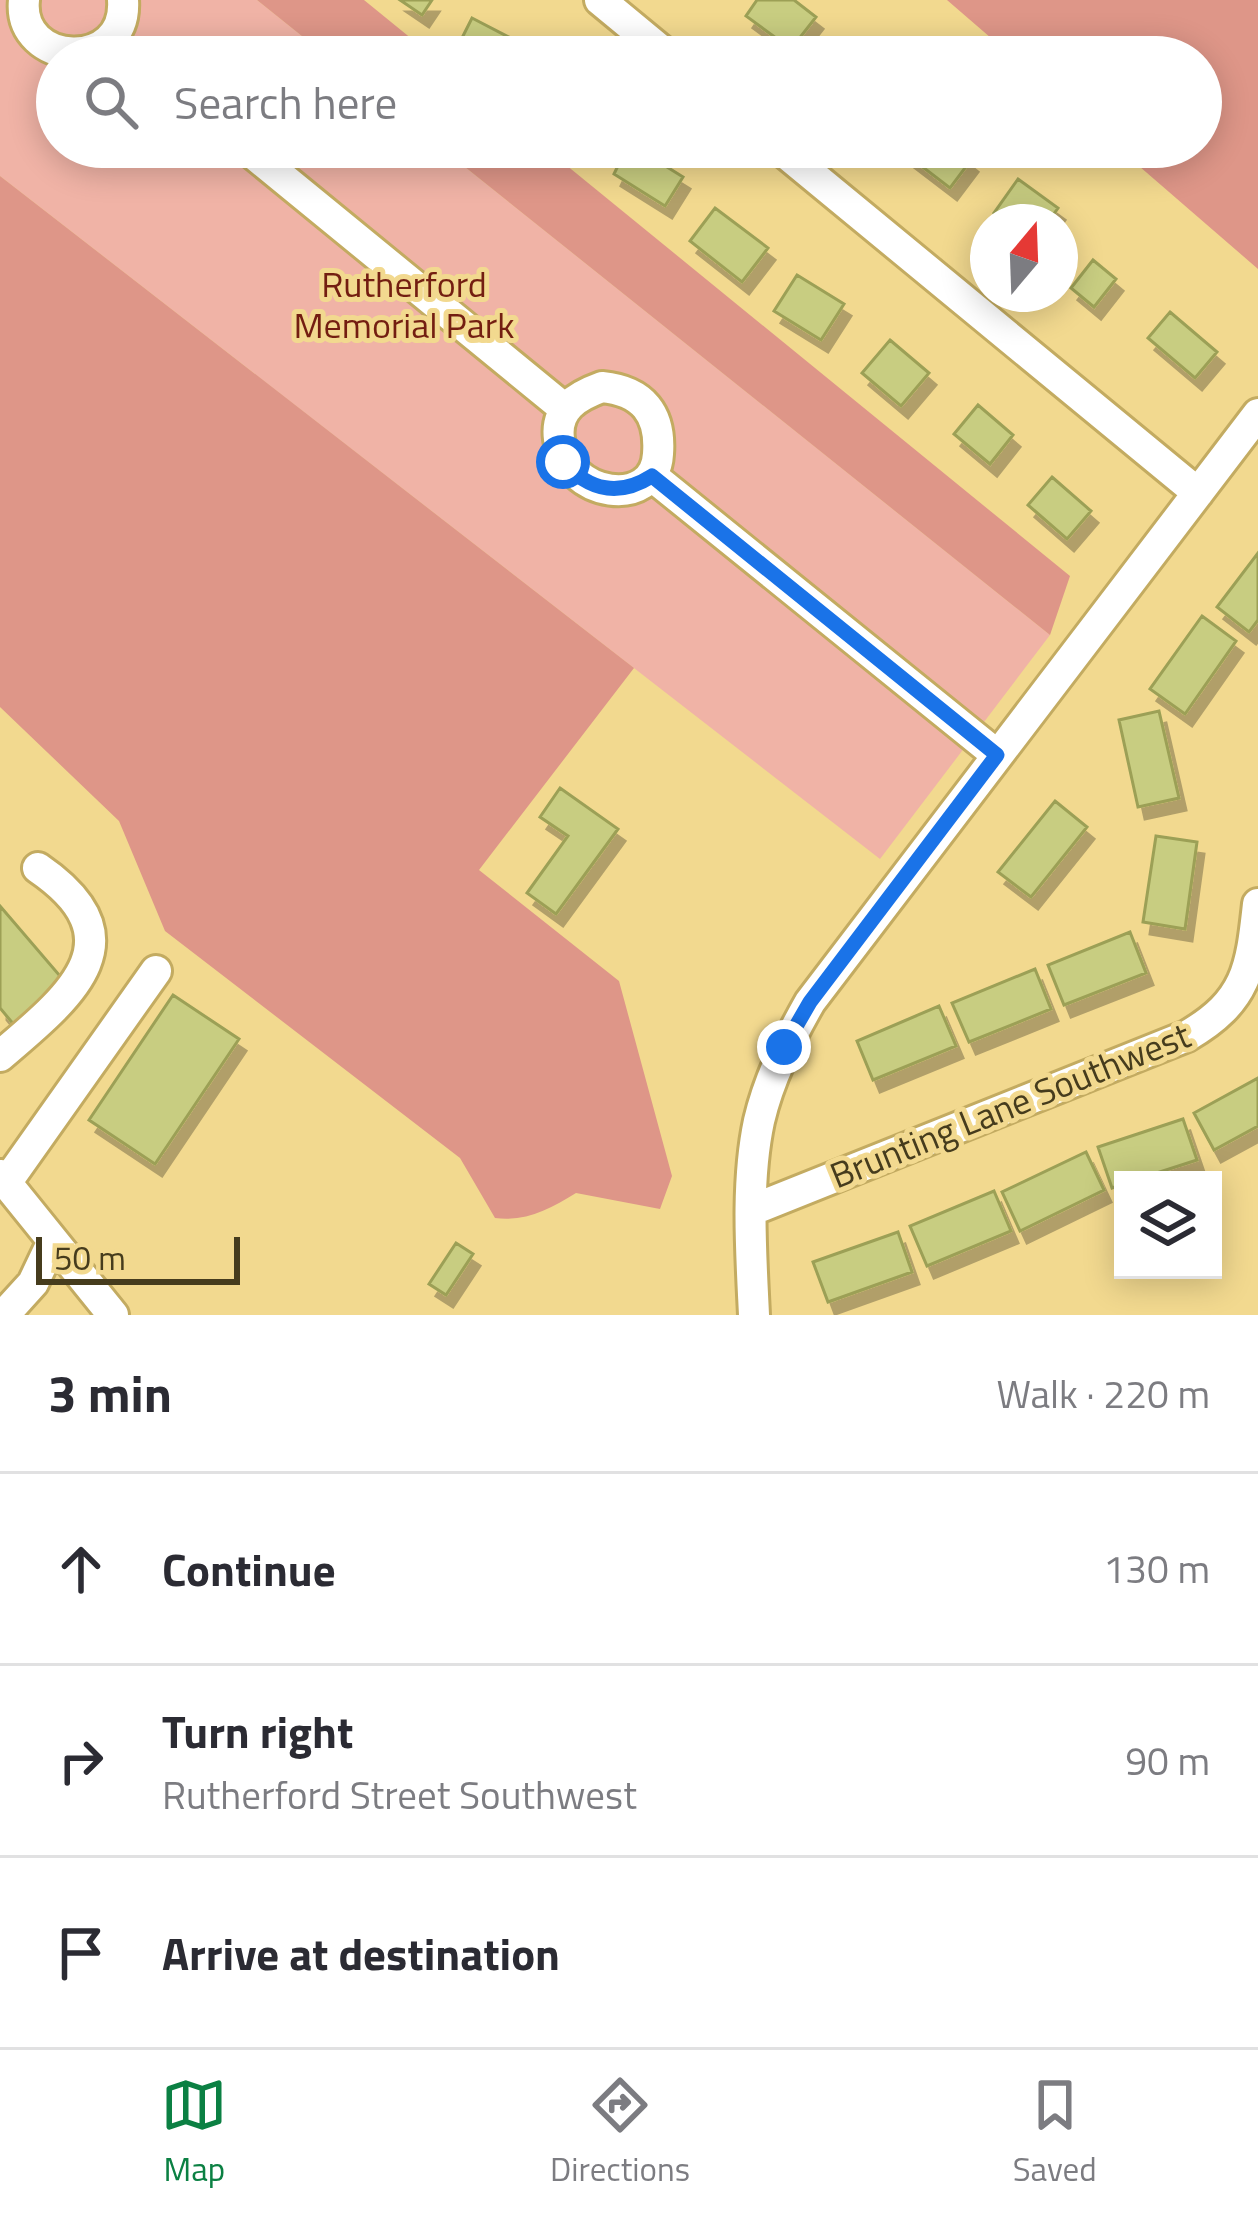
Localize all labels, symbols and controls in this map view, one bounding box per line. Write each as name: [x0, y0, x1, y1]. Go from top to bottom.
search box: [36, 36, 1222, 168]
text: Search here: [174, 68, 397, 136]
icon: search: [78, 69, 144, 135]
north arrow: [970, 204, 1078, 312]
park label: Rutherford Memorial Park: [294, 256, 514, 352]
route start: [536, 435, 590, 489]
street label: Brunting Lane Southwest: [821, 1007, 1199, 1202]
route end: [757, 1020, 811, 1074]
map controls: [1114, 1171, 1222, 1279]
button: layers: [1114, 1171, 1222, 1279]
scale bar: [36, 1231, 240, 1284]
text: 50 m: [54, 1233, 126, 1283]
text: 3 min: [48, 1354, 172, 1432]
text: Walk · 220 m: [996, 1364, 1210, 1423]
text: Continue: [162, 1535, 336, 1603]
icon: ahead: [48, 1536, 114, 1602]
text: 130 m: [1103, 1539, 1210, 1598]
text: Turn right: [162, 1697, 353, 1765]
icon: right: [48, 1728, 114, 1794]
text: 90 m: [1125, 1731, 1210, 1790]
text: Rutherford Street Southwest: [162, 1765, 637, 1824]
text: Arrive at destination: [162, 1919, 560, 1987]
icon: arrive: [48, 1920, 114, 1986]
tab: Map: [161, 2072, 227, 2194]
tab: Directions: [550, 2072, 690, 2194]
tab: Saved: [1013, 2072, 1097, 2194]

